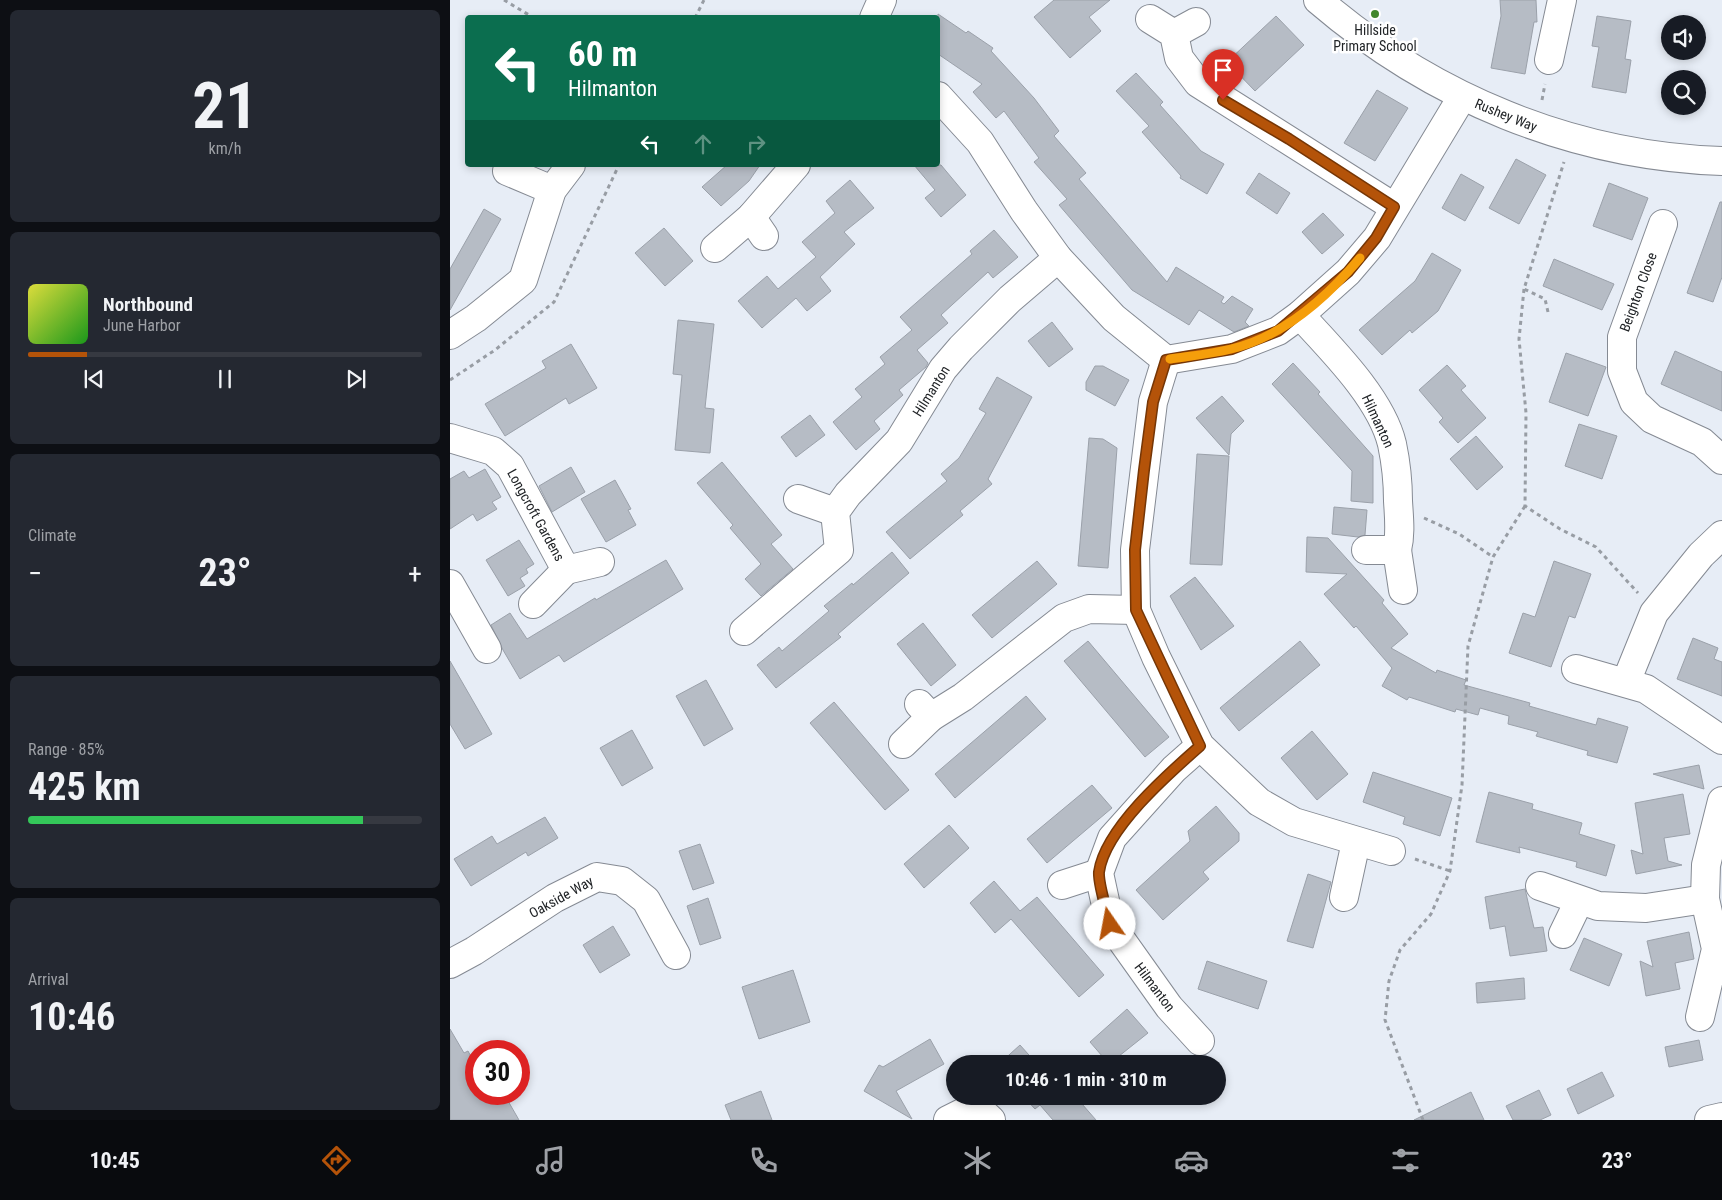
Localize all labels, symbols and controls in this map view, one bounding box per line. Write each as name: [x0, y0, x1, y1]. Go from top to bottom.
marker: Hillside Primary School: [1369, 8, 1381, 20]
map controls: [1661, 15, 1706, 115]
button: sound: [1661, 15, 1706, 60]
place label: Hillside Primary School: [1333, 22, 1417, 54]
text: 60 m: [568, 34, 637, 75]
icon: left: [485, 35, 550, 100]
pin: [1202, 49, 1244, 100]
icon: arrive: [1209, 56, 1237, 84]
text: 21: [192, 68, 258, 144]
button: search: [1661, 70, 1706, 115]
text: Hilmanton: [568, 76, 658, 101]
street label: Rushey Way: [1473, 95, 1540, 135]
icon: left: [636, 130, 664, 158]
icon: ahead: [689, 130, 717, 158]
icon: right: [742, 130, 770, 158]
text: km/h: [209, 139, 241, 158]
street label: Beighton Close: [1616, 250, 1660, 334]
text: Northbound: [103, 293, 193, 316]
text: June Harbor: [103, 316, 181, 335]
street label: Hilmanton: [909, 363, 953, 419]
icon: previous: [80, 365, 108, 393]
icon: pause: [211, 365, 239, 393]
icon: next: [342, 365, 370, 393]
street label: Hilmanton: [1359, 392, 1397, 450]
street label: Longcroft Gardens: [504, 466, 568, 564]
text: Climate: [28, 526, 76, 545]
text: 23°: [198, 551, 252, 595]
text: −: [28, 557, 42, 590]
text: +: [408, 557, 422, 590]
text: Range · 85%: [28, 740, 104, 759]
text: 425 km: [28, 765, 141, 809]
street label: Oakside Way: [526, 873, 596, 921]
position arrow: [1083, 897, 1135, 949]
street label: Hilmanton: [1131, 959, 1179, 1015]
text: Arrival: [28, 970, 69, 989]
text: 10:46: [28, 995, 115, 1039]
speed limit sign: 30: [465, 1040, 530, 1105]
text: 10:46 · 1 min · 310 m: [1005, 1068, 1167, 1091]
icon: directions: [319, 1143, 354, 1178]
icon: music: [533, 1143, 568, 1178]
icon: phone: [746, 1143, 781, 1178]
icon: climate: [960, 1143, 995, 1178]
icon: car: [1174, 1143, 1209, 1178]
icon: filters: [1388, 1143, 1423, 1178]
text: 10:45: [89, 1148, 140, 1173]
text: 23°: [1602, 1148, 1633, 1173]

